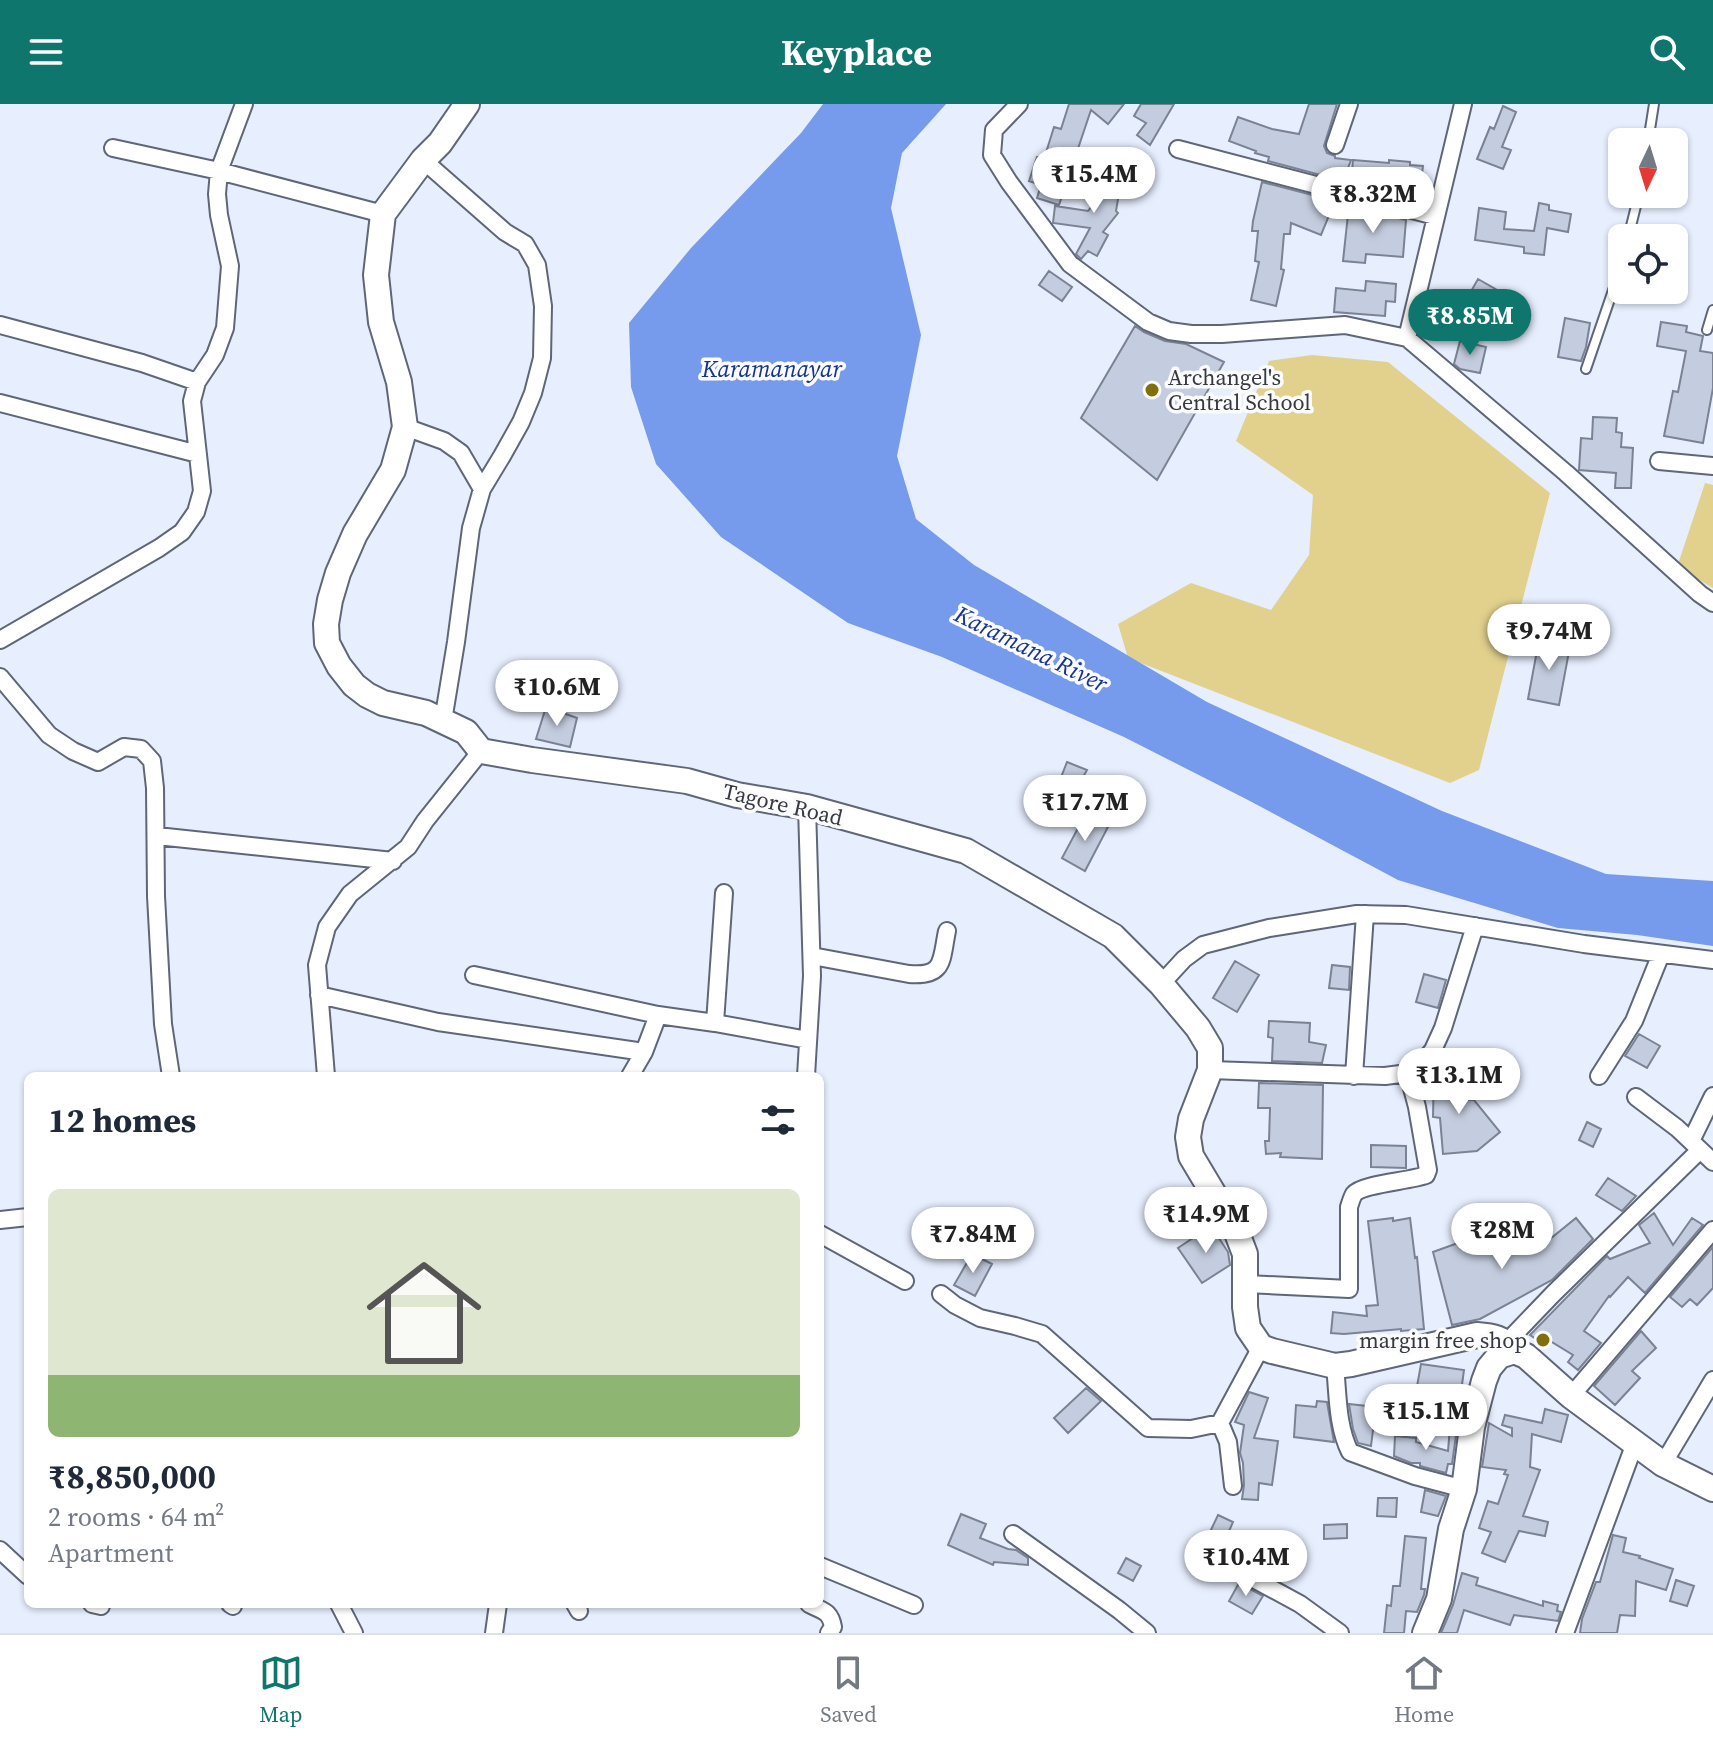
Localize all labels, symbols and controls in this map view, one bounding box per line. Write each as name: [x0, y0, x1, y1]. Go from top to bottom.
text: Keyplace: [781, 28, 932, 77]
icon: menu: [24, 30, 68, 74]
icon: search: [1645, 30, 1689, 74]
north arrow: [1608, 128, 1688, 208]
map controls: [1608, 128, 1688, 304]
pin: ₹15.4M: [1029, 147, 1159, 215]
text: ₹15.4M: [1050, 155, 1138, 191]
pin: ₹8.32M: [1308, 167, 1438, 235]
text: ₹8.32M: [1329, 175, 1417, 211]
button: locate: [1608, 224, 1688, 304]
pin: ₹8.85M: [1405, 289, 1535, 357]
text: ₹8.85M: [1426, 297, 1514, 333]
water label: Karamanayar: [701, 352, 844, 385]
place label: Archangel's Central School: [1168, 362, 1311, 417]
marker: Archangel's Central School: [1143, 381, 1161, 399]
water label: Karamana River: [948, 597, 1114, 700]
pin: ₹9.74M: [1484, 604, 1614, 672]
text: ₹9.74M: [1505, 612, 1593, 648]
pin: ₹10.6M: [492, 660, 622, 728]
text: ₹10.6M: [513, 668, 601, 704]
pin: ₹17.7M: [1020, 775, 1150, 843]
street label: Tagore Road: [720, 776, 846, 832]
text: ₹17.7M: [1041, 783, 1129, 819]
pin: ₹13.1M: [1394, 1048, 1524, 1116]
text: ₹13.1M: [1415, 1056, 1503, 1092]
text: 12 homes: [48, 1097, 196, 1143]
icon: filters: [756, 1098, 800, 1142]
pin: ₹14.9M: [1141, 1187, 1271, 1255]
text: ₹14.9M: [1162, 1195, 1250, 1231]
pin: ₹28M: [1455, 1203, 1549, 1271]
pin: ₹7.84M: [908, 1207, 1038, 1275]
text: ₹28M: [1469, 1211, 1535, 1247]
text: ₹7.84M: [929, 1215, 1017, 1251]
icon: home: [352, 1241, 496, 1385]
place label: margin free shop: [1359, 1325, 1527, 1355]
marker: margin free shop: [1534, 1331, 1552, 1349]
pin: ₹15.1M: [1361, 1384, 1491, 1452]
text: ₹15.1M: [1382, 1392, 1470, 1428]
text: ₹8,850,000: [48, 1453, 216, 1499]
text: 2 rooms · 64 m²: [48, 1499, 224, 1535]
pin: ₹10.4M: [1181, 1530, 1311, 1598]
text: Apartment: [48, 1535, 173, 1571]
text: ₹10.4M: [1202, 1538, 1290, 1574]
tab: Map: [259, 1651, 303, 1729]
tab: Saved: [820, 1651, 877, 1729]
tab: Home: [1394, 1651, 1454, 1729]

